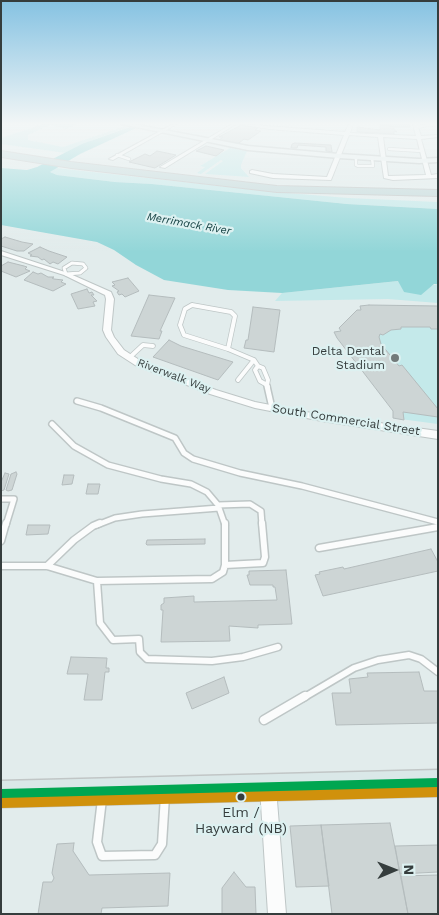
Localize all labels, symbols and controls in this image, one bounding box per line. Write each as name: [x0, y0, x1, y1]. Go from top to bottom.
water label: Merrimack River: [146, 210, 232, 238]
place label: Delta Dental Stadium: [312, 344, 385, 372]
marker: Delta Dental Stadium: [389, 352, 401, 364]
street label: Riverwalk Way: [136, 356, 212, 396]
street label: South Commercial Street: [271, 401, 421, 439]
marker: Elm / Hayward (NB): [236, 792, 246, 802]
place label: Elm / Hayward (NB): [195, 805, 287, 838]
north arrow: [369, 845, 419, 895]
text: N: [401, 864, 417, 875]

